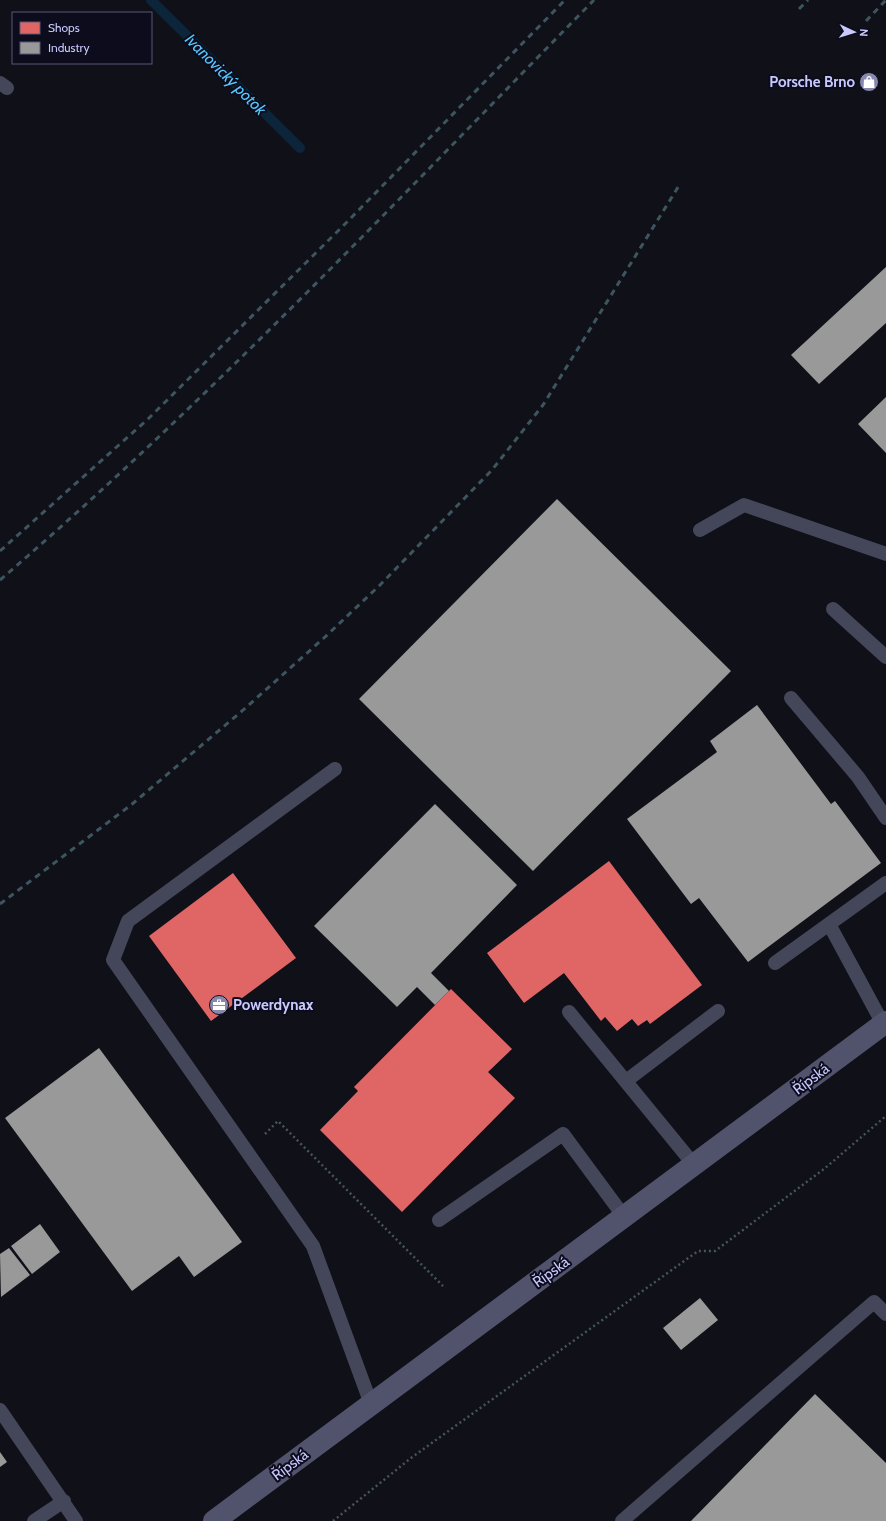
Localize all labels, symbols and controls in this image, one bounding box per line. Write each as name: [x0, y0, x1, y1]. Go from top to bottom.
legend: [12, 12, 152, 64]
north arrow: [834, 12, 874, 52]
text: Shops: [48, 20, 80, 35]
text: N: [857, 28, 871, 37]
water label: Ivanovický potok: [181, 30, 271, 120]
text: Industry: [48, 40, 89, 55]
shop icon: Porsche Brno: [858, 71, 880, 93]
place label: Porsche Brno: [769, 73, 855, 91]
office icon: Powerdynax: [208, 994, 230, 1016]
place label: Powerdynax: [233, 996, 314, 1014]
street label: Řípská: [789, 1058, 833, 1098]
street label: Řípská: [529, 1251, 573, 1291]
street label: Řípská: [268, 1444, 312, 1484]

